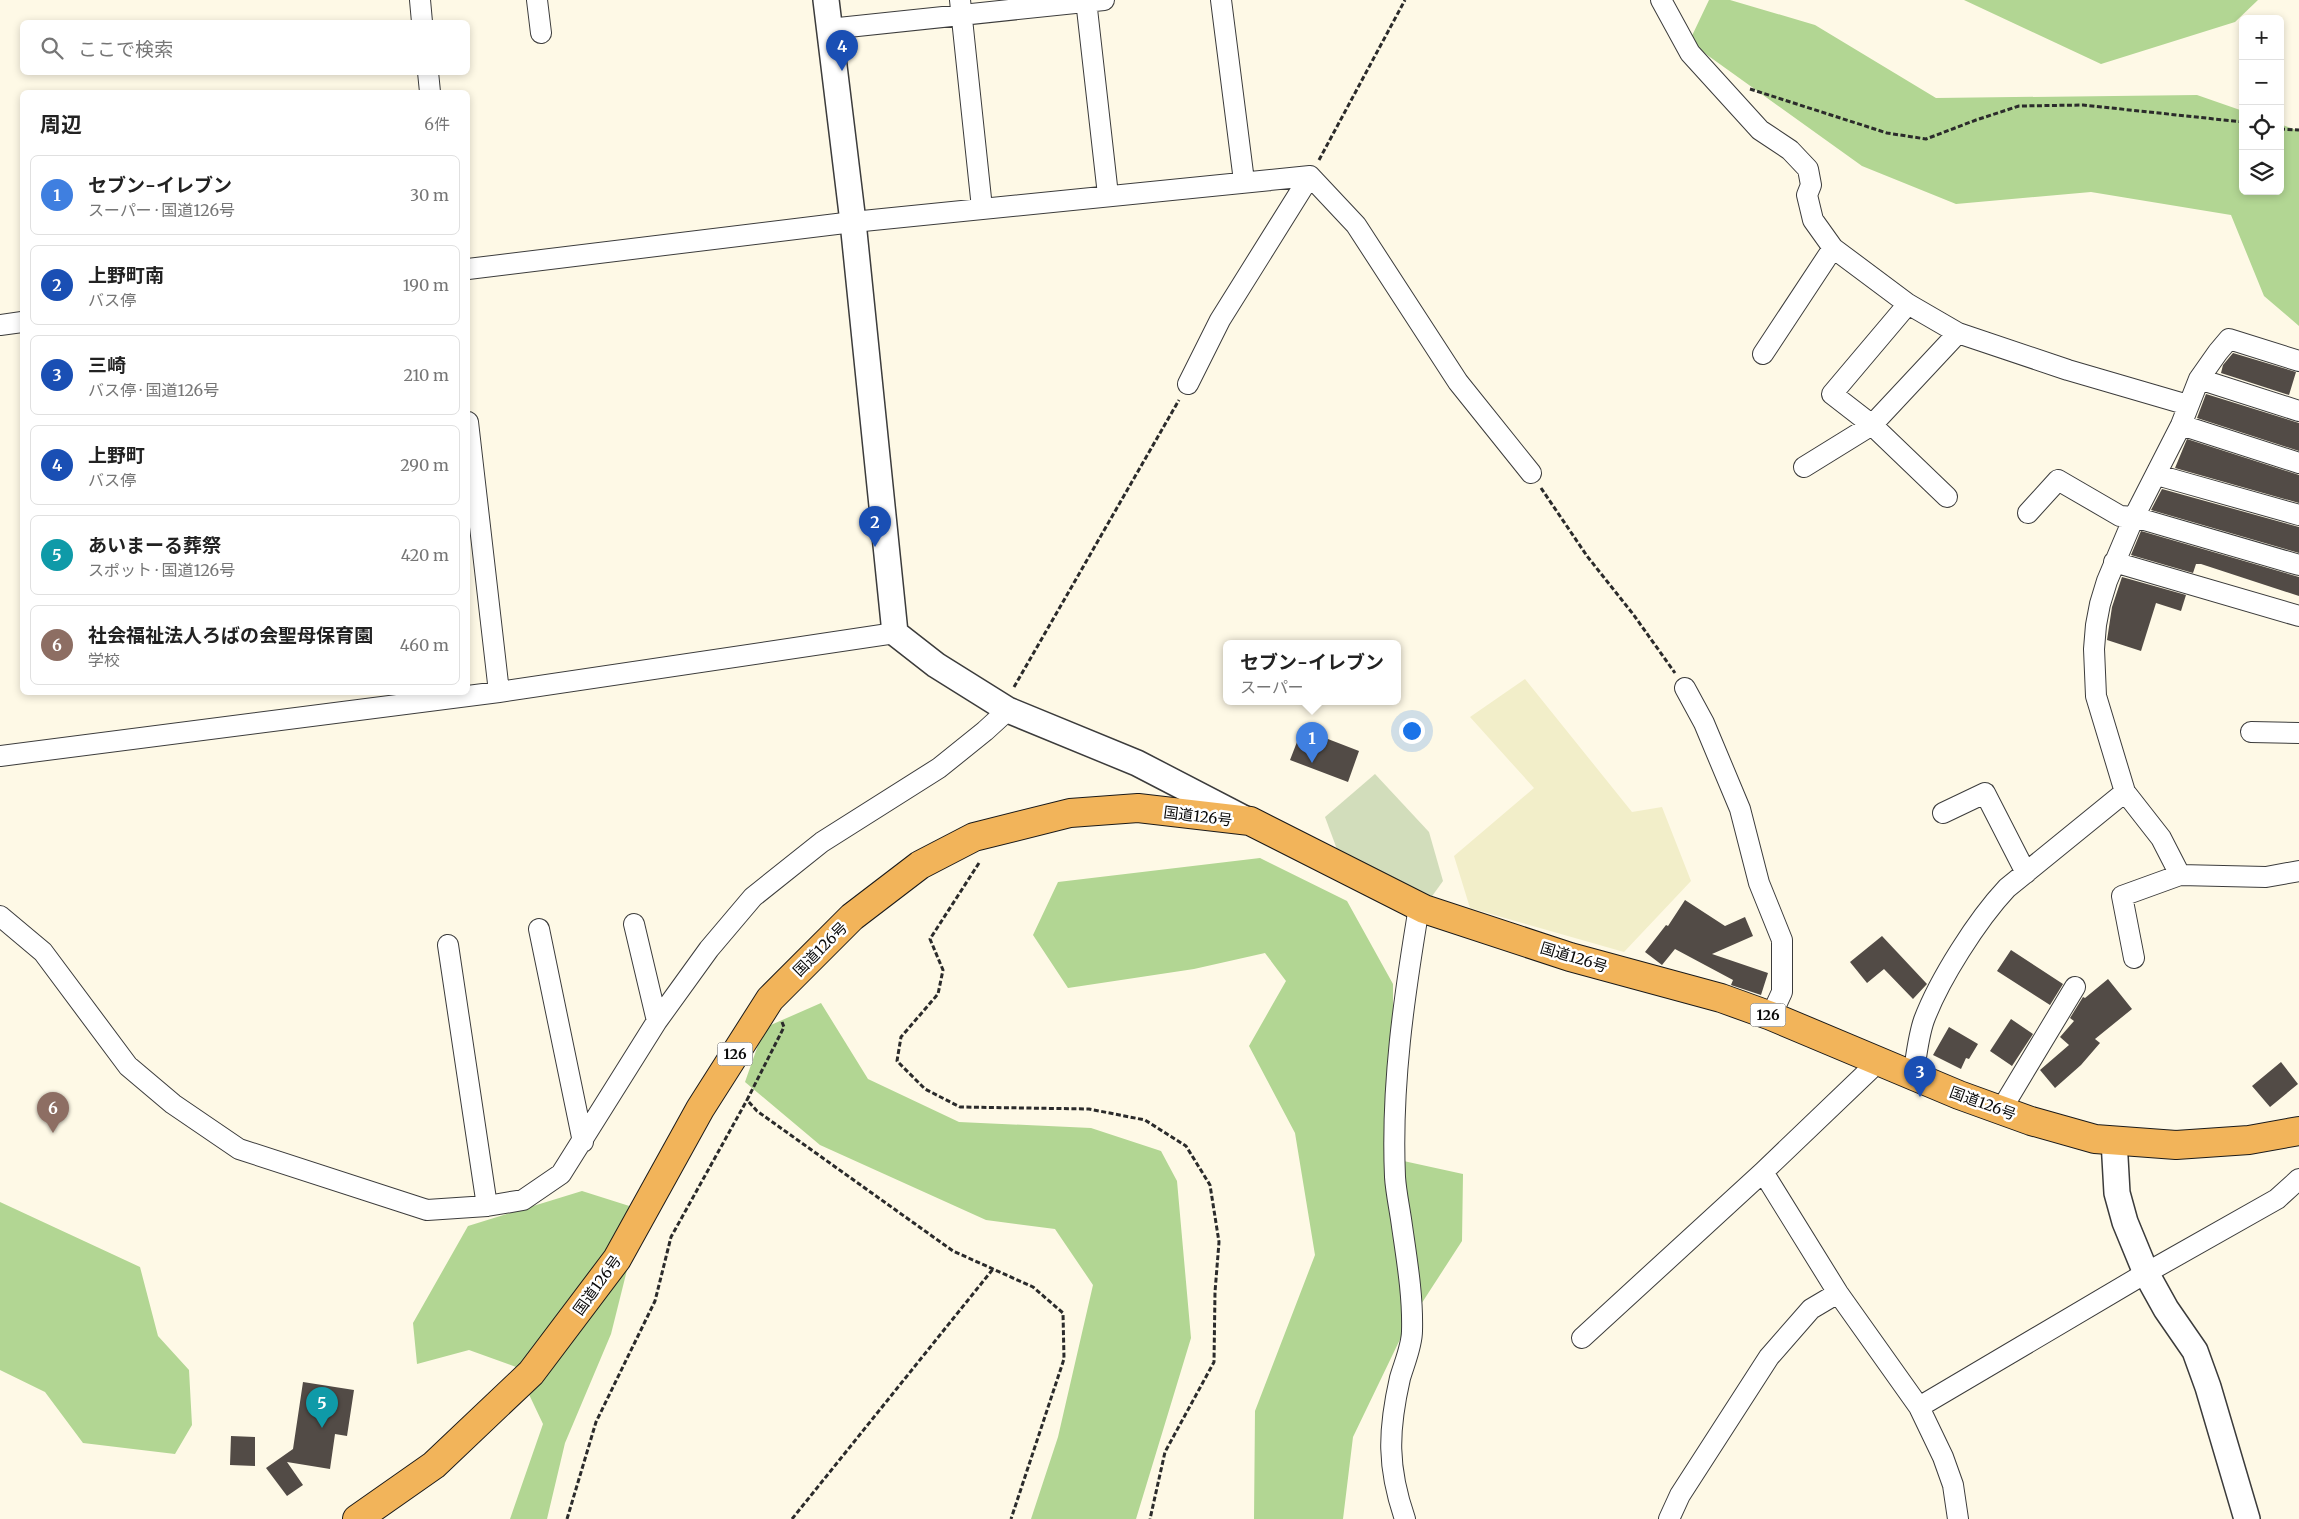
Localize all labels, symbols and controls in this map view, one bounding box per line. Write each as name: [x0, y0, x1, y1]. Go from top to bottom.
map controls: [2239, 15, 2284, 195]
button: +: [2239, 15, 2284, 60]
search box: [20, 20, 470, 75]
pin: 4: [826, 30, 858, 71]
icon: search: [38, 34, 66, 62]
text: ここで検索: [78, 37, 173, 61]
button: −: [2239, 60, 2284, 105]
button: locate: [2239, 105, 2284, 150]
text: 周辺: [40, 111, 82, 138]
text: 6件: [424, 114, 450, 134]
button: layers: [2239, 150, 2284, 195]
text: セブン-イレブン: [88, 173, 232, 197]
text: 1: [53, 185, 61, 205]
text: 30 m: [410, 185, 449, 205]
text: スーパー · 国道126号: [88, 200, 235, 220]
text: 上野町南: [88, 263, 164, 287]
text: 2: [52, 275, 62, 295]
text: 190 m: [403, 275, 449, 295]
text: バス停: [88, 290, 136, 310]
text: 三崎: [88, 353, 126, 377]
text: 3: [52, 365, 62, 385]
text: 210 m: [404, 365, 449, 385]
text: バス停 · 国道126号: [88, 380, 219, 400]
text: 上野町: [88, 443, 145, 467]
text: 4: [52, 455, 62, 475]
text: 290 m: [400, 455, 449, 475]
text: バス停: [88, 470, 136, 490]
pin: 2: [859, 506, 891, 547]
text: あいまーる葬祭: [88, 533, 221, 557]
text: 5: [52, 545, 62, 565]
text: 420 m: [401, 545, 449, 565]
text: スポット · 国道126号: [88, 560, 235, 580]
text: 社会福祉法人ろばの会聖母保育園: [88, 623, 373, 647]
text: 6: [52, 635, 62, 655]
text: 460 m: [400, 635, 449, 655]
popup: [1223, 640, 1401, 705]
text: 学校: [88, 650, 120, 670]
text: セブン-イレブン: [1240, 650, 1384, 674]
text: スーパー: [1240, 677, 1304, 697]
your location: [1399, 718, 1425, 744]
pin: 1: [1296, 722, 1328, 763]
street label: 国道126号: [1162, 802, 1234, 830]
street label: 国道126号: [789, 918, 851, 980]
street label: 国道126号: [1538, 938, 1610, 976]
road number: 126: [1750, 1004, 1786, 1026]
road number: 126: [718, 1042, 752, 1066]
pin: 3: [1904, 1056, 1936, 1097]
street label: 国道126号: [1947, 1082, 2019, 1124]
pin: 6: [37, 1092, 69, 1133]
street label: 国道126号: [569, 1251, 625, 1319]
pin: 5: [306, 1387, 338, 1428]

